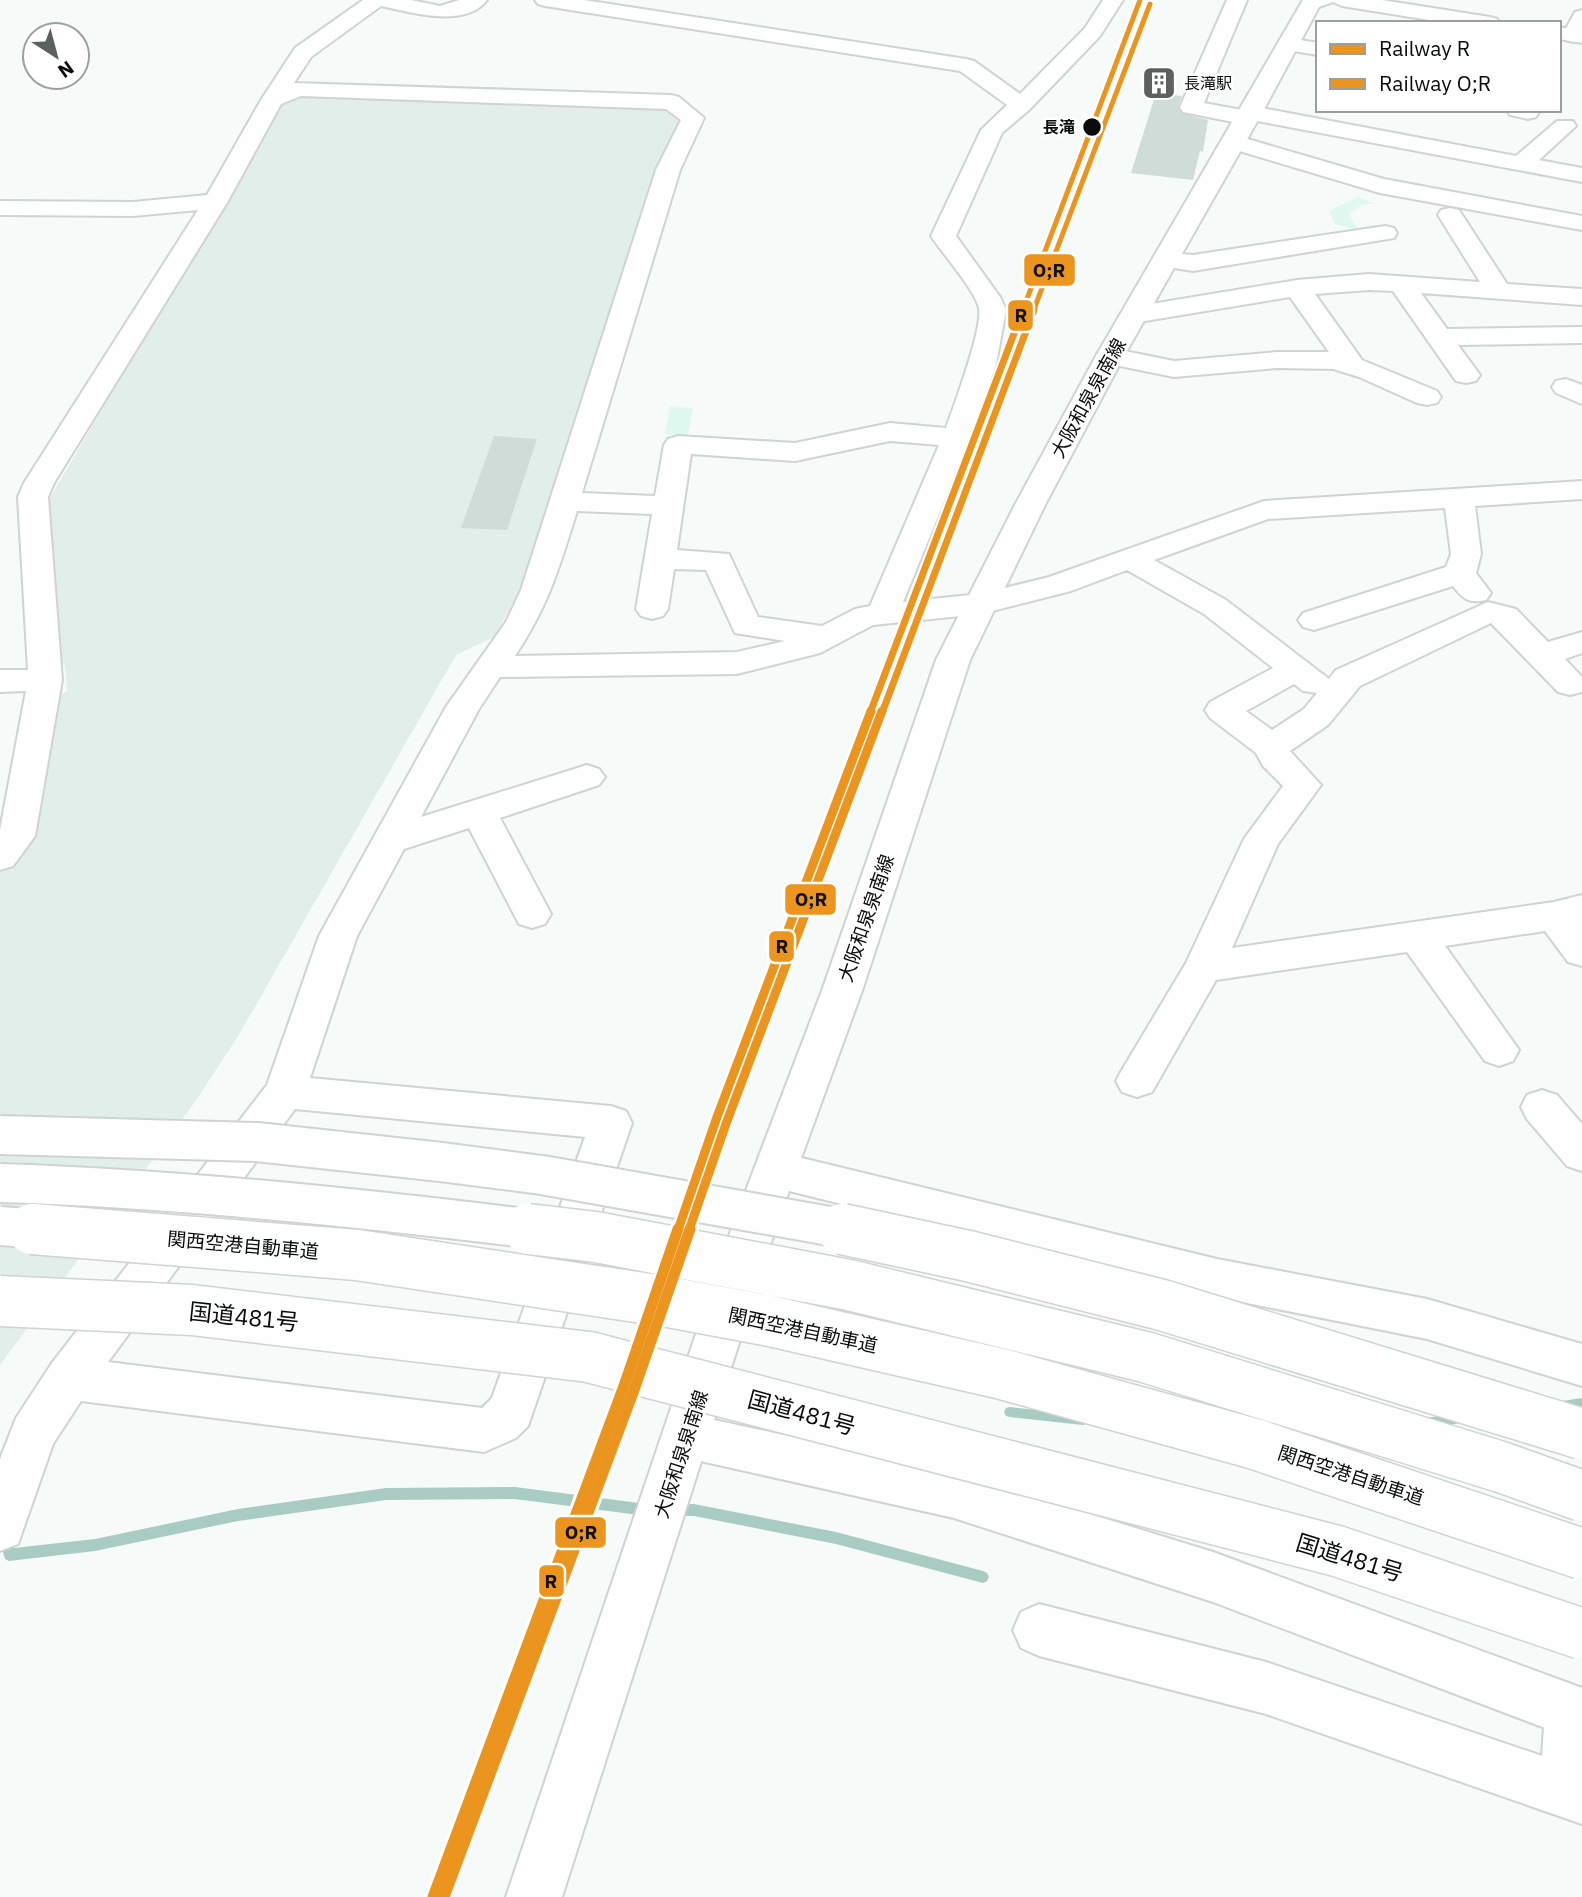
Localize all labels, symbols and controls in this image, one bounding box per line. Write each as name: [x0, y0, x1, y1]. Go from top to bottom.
north arrow: [21, 21, 91, 91]
legend: [1316, 21, 1561, 112]
text: Railway R: [1379, 34, 1470, 62]
text: N: [53, 56, 79, 84]
building icon: 長滝駅: [1140, 64, 1178, 102]
text: Railway O;R: [1379, 69, 1491, 97]
place label: 長滝駅: [1184, 73, 1232, 93]
marker: 長滝: [1081, 116, 1103, 138]
place label: 長滝: [1043, 117, 1075, 137]
line badge: O;R: [1023, 253, 1076, 287]
text: O;R: [1033, 258, 1065, 282]
line badge: R: [1007, 299, 1034, 332]
text: R: [1015, 303, 1027, 327]
street label: 大阪和泉泉南線: [1045, 334, 1131, 462]
street label: 大阪和泉泉南線: [833, 851, 899, 985]
line badge: O;R: [784, 883, 837, 916]
text: O;R: [795, 887, 827, 911]
line badge: R: [768, 930, 795, 963]
text: R: [776, 934, 788, 958]
street label: 関西空港自動車道: [166, 1226, 320, 1264]
street label: 国道481号: [188, 1295, 300, 1337]
street label: 関西空港自動車道: [726, 1302, 880, 1358]
street label: 国道481号: [745, 1383, 859, 1441]
street label: 大阪和泉泉南線: [649, 1387, 713, 1521]
street label: 関西空港自動車道: [1275, 1440, 1427, 1510]
line badge: O;R: [554, 1516, 607, 1549]
text: O;R: [565, 1520, 597, 1544]
street label: 国道481号: [1293, 1527, 1407, 1587]
line badge: R: [538, 1564, 565, 1598]
text: R: [545, 1569, 557, 1593]

